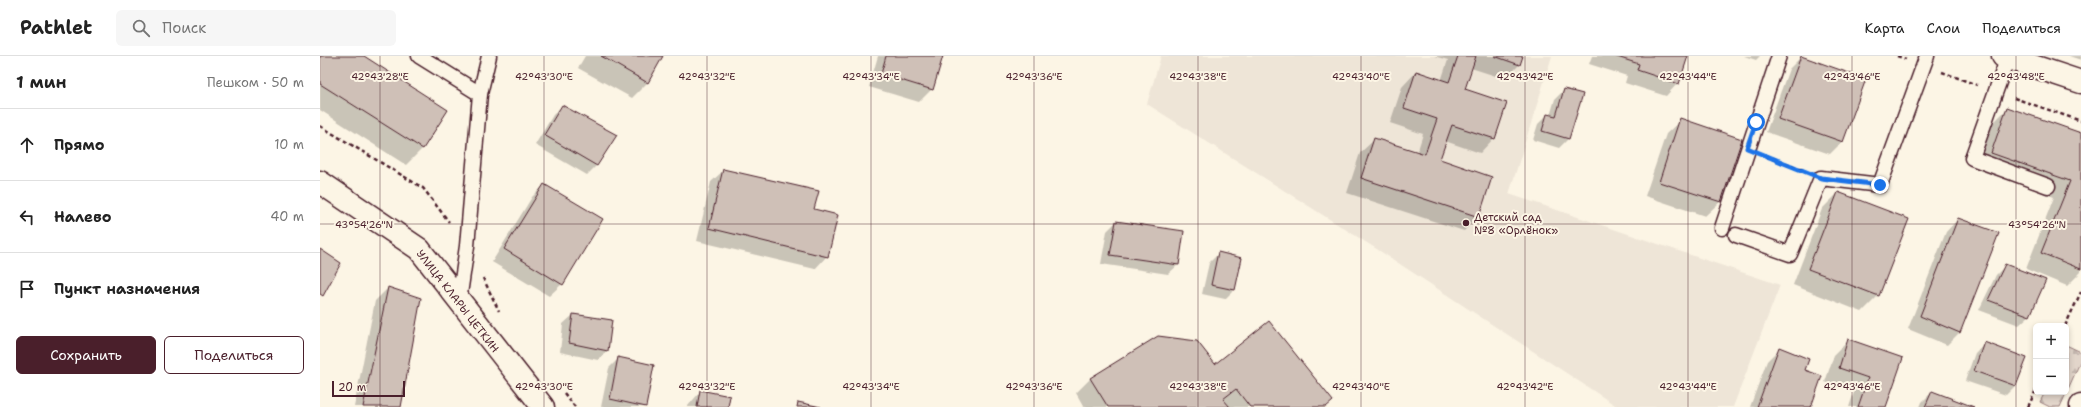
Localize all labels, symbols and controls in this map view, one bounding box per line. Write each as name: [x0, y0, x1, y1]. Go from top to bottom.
search box: [116, 10, 396, 46]
text: Pathlet: [20, 15, 92, 40]
icon: search: [130, 17, 152, 39]
text: Поиск: [162, 18, 206, 38]
text: Карта: [1864, 19, 1905, 37]
text: Слои: [1927, 19, 1960, 37]
text: Поделиться: [1982, 19, 2061, 37]
text: 42°43'28"E: [351, 70, 409, 83]
text: 42°43'30"E: [515, 70, 573, 83]
text: 42°43'32"E: [678, 70, 736, 83]
text: 42°43'34"E: [842, 70, 900, 83]
text: 42°43'36"E: [1005, 70, 1063, 83]
text: 42°43'38"E: [1169, 70, 1227, 83]
text: 42°43'40"E: [1332, 70, 1390, 83]
text: 42°43'42"E: [1496, 70, 1554, 83]
text: 42°43'44"E: [1659, 70, 1717, 83]
text: 42°43'46"E: [1823, 70, 1881, 83]
text: 42°43'48"E: [1987, 70, 2045, 83]
text: 1 мин: [16, 71, 66, 93]
text: Пешком · 50 m: [207, 74, 304, 91]
route start: [1747, 113, 1765, 131]
icon: ahead: [16, 134, 38, 156]
text: Прямо: [54, 135, 104, 155]
text: 10 m: [274, 136, 304, 153]
route end: [1871, 176, 1889, 194]
icon: left: [16, 206, 38, 228]
text: Налево: [54, 207, 112, 227]
text: 40 m: [270, 208, 304, 225]
place label: Детский сад №8 «Орлёнок»: [1474, 210, 1558, 238]
text: 43°54'26"N: [335, 218, 393, 231]
marker: Детский сад №8 «Орлёнок»: [1461, 218, 1471, 228]
text: 43°54'26"N: [2008, 218, 2066, 231]
street label: УЛИЦА КЛАРЫ ЦЕТКИН: [413, 247, 502, 356]
icon: arrive: [16, 278, 38, 300]
text: Пункт назначения: [54, 279, 200, 299]
map controls: [2033, 323, 2069, 395]
button: +: [2033, 323, 2069, 359]
button: Сохранить: [16, 336, 156, 374]
button: Поделиться: [164, 336, 304, 374]
button: −: [2033, 359, 2069, 395]
scale bar: [332, 379, 405, 398]
text: 20 m: [338, 380, 366, 395]
text: 42°43'30"E: [515, 380, 573, 393]
text: 42°43'32"E: [678, 380, 736, 393]
text: 42°43'34"E: [842, 380, 900, 393]
text: 42°43'36"E: [1005, 380, 1063, 393]
text: 42°43'38"E: [1169, 380, 1227, 393]
text: 42°43'40"E: [1332, 380, 1390, 393]
text: 42°43'42"E: [1496, 380, 1554, 393]
text: 42°43'44"E: [1659, 380, 1717, 393]
text: 42°43'46"E: [1823, 380, 1881, 393]

